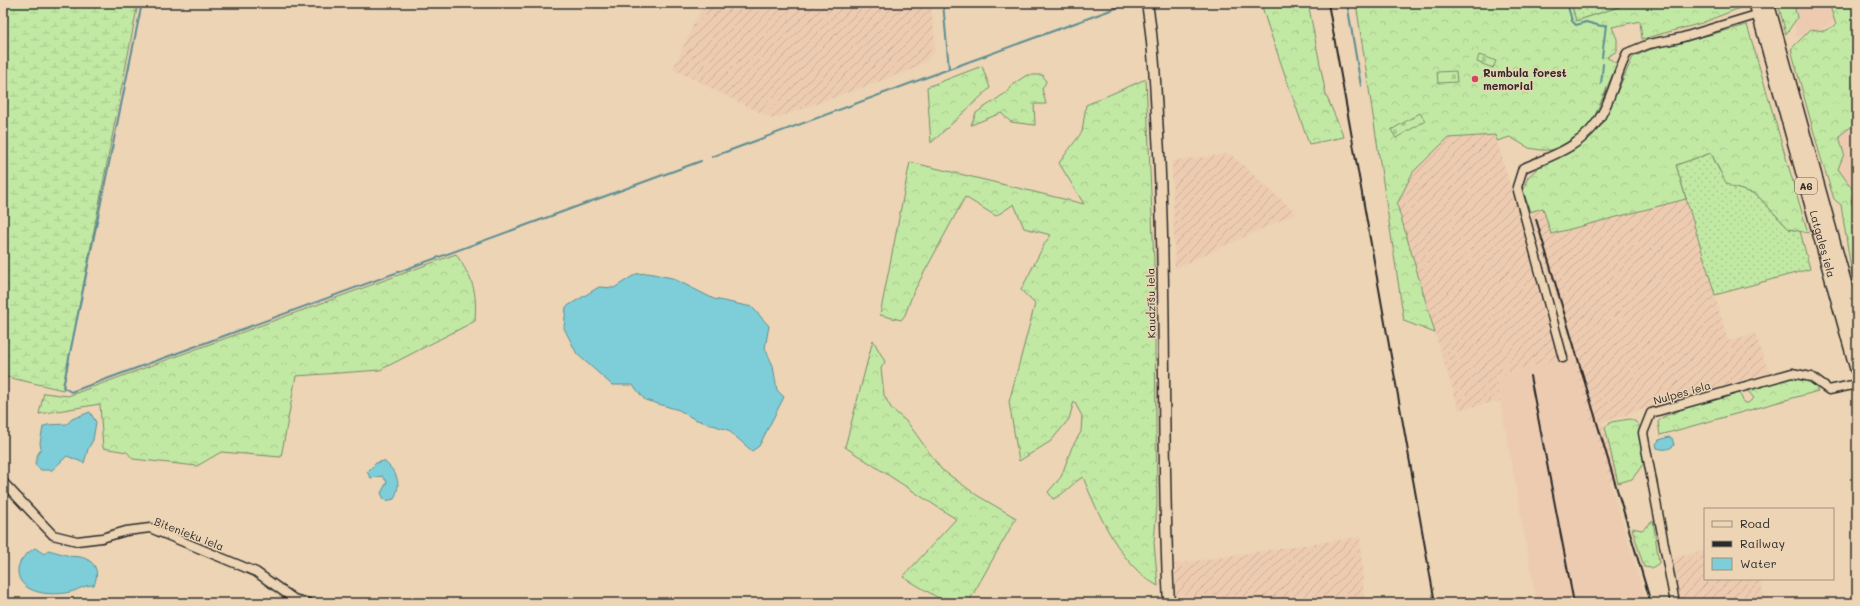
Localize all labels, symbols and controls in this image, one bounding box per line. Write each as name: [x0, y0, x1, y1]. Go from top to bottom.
place label: Rumbula forest memorial: [1483, 65, 1567, 93]
marker: Rumbula forest memorial: [1470, 74, 1480, 84]
road number: A6: [1795, 178, 1817, 194]
street label: Latgales iela: [1807, 209, 1839, 279]
street label: Kaudzīšu iela: [1142, 267, 1159, 339]
street label: Nulpes iela: [1651, 377, 1712, 408]
legend: [1704, 508, 1834, 580]
street label: Bitenieku iela: [152, 513, 226, 554]
text: Road: [1740, 515, 1770, 531]
text: Railway: [1740, 535, 1785, 551]
text: Water: [1740, 555, 1777, 571]

